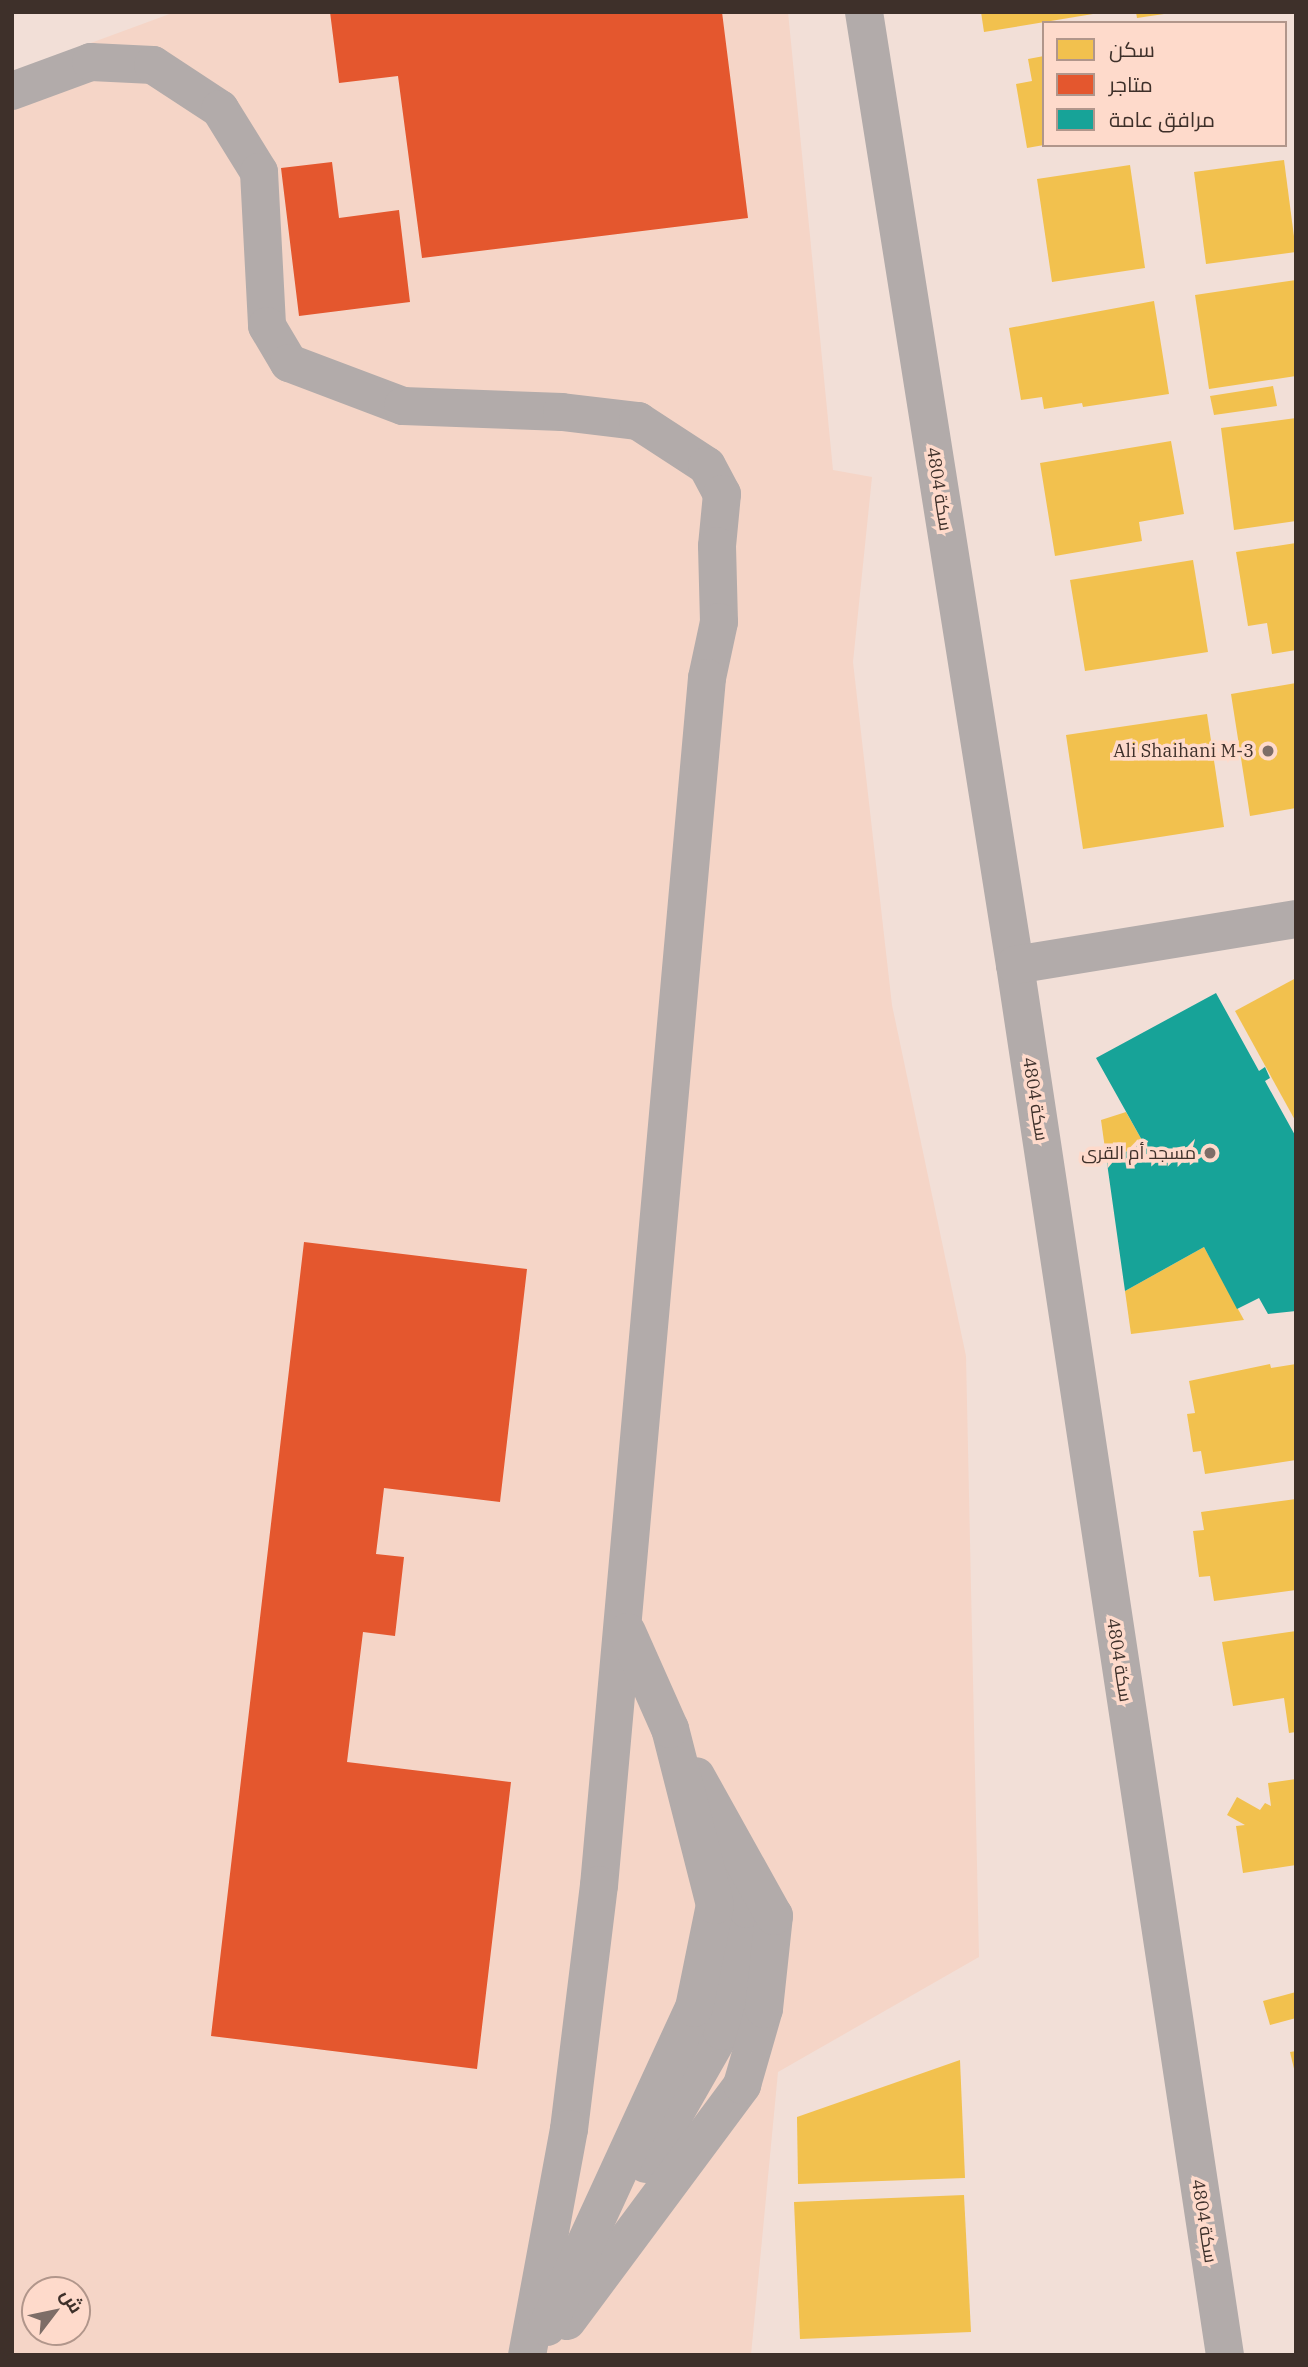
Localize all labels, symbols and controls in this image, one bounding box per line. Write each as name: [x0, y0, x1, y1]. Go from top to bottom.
legend: [1042, 21, 1287, 147]
text: سكن: [1109, 35, 1155, 63]
text: متاجر: [1109, 70, 1153, 98]
text: مرافق عامة: [1109, 105, 1215, 133]
street label: سكة 4804: [922, 446, 956, 532]
place label: Ali Shaihani M-3: [1113, 740, 1254, 762]
marker: Ali Shaihani M-3: [1260, 743, 1276, 759]
street label: سكة 4804: [1018, 1056, 1052, 1142]
place label: مسجد أم القرى: [1081, 1142, 1196, 1164]
marker: مسجد أم القرى: [1202, 1145, 1218, 1161]
street label: سكة 4804: [1102, 1617, 1136, 1703]
street label: سكة 4804: [1187, 2178, 1221, 2264]
north arrow: [21, 2276, 91, 2346]
text: ش: [55, 2284, 89, 2318]

